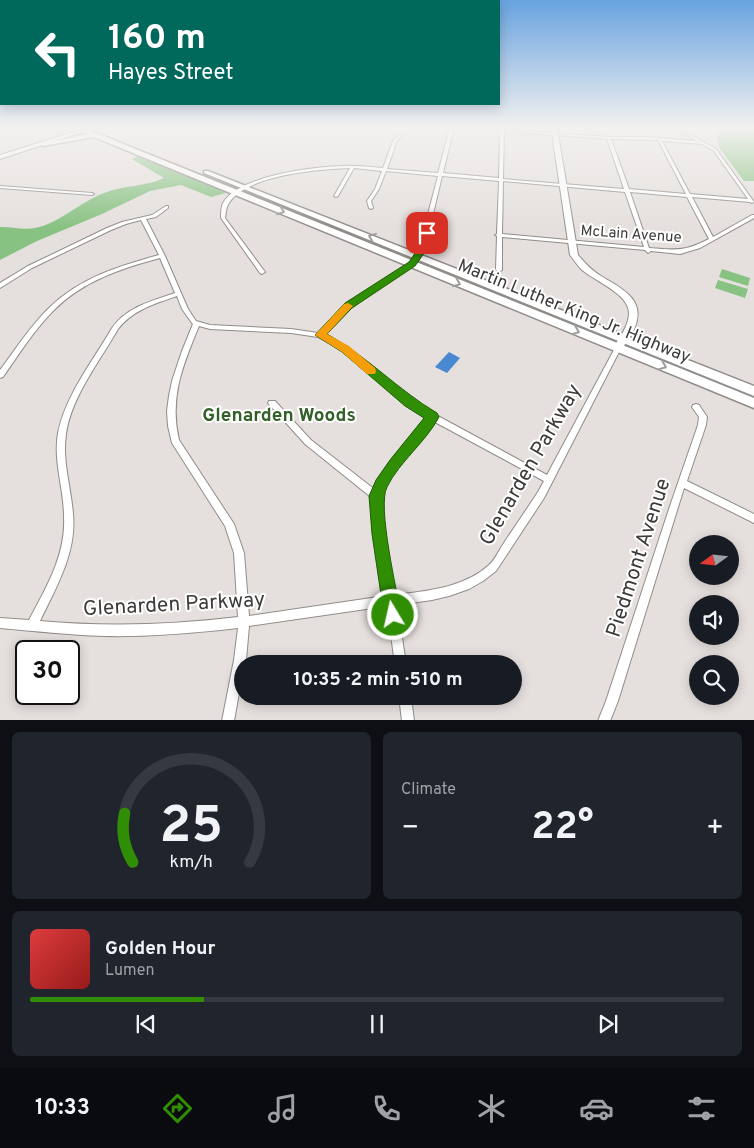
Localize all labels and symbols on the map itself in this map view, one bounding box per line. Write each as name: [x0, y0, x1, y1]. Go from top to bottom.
one-way arrow: [277, 205, 285, 215]
pin: [406, 212, 448, 254]
street label: McLain Avenue: [580, 222, 682, 248]
one-way arrow: [368, 233, 377, 244]
street label: Martin Luther King Jr. Highway: [454, 255, 694, 369]
one-way arrow: [452, 277, 461, 287]
one-way arrow: [571, 325, 580, 335]
one-way arrow: [658, 360, 667, 371]
street label: Glenarden Parkway: [474, 379, 588, 551]
district label: Glenarden Woods: [202, 404, 356, 428]
street label: Piedmont Avenue: [601, 475, 677, 641]
north arrow: [689, 535, 739, 585]
street label: Glenarden Parkway: [82, 587, 266, 623]
position arrow: [366, 588, 418, 640]
speed limit sign: 30: [15, 640, 80, 705]

